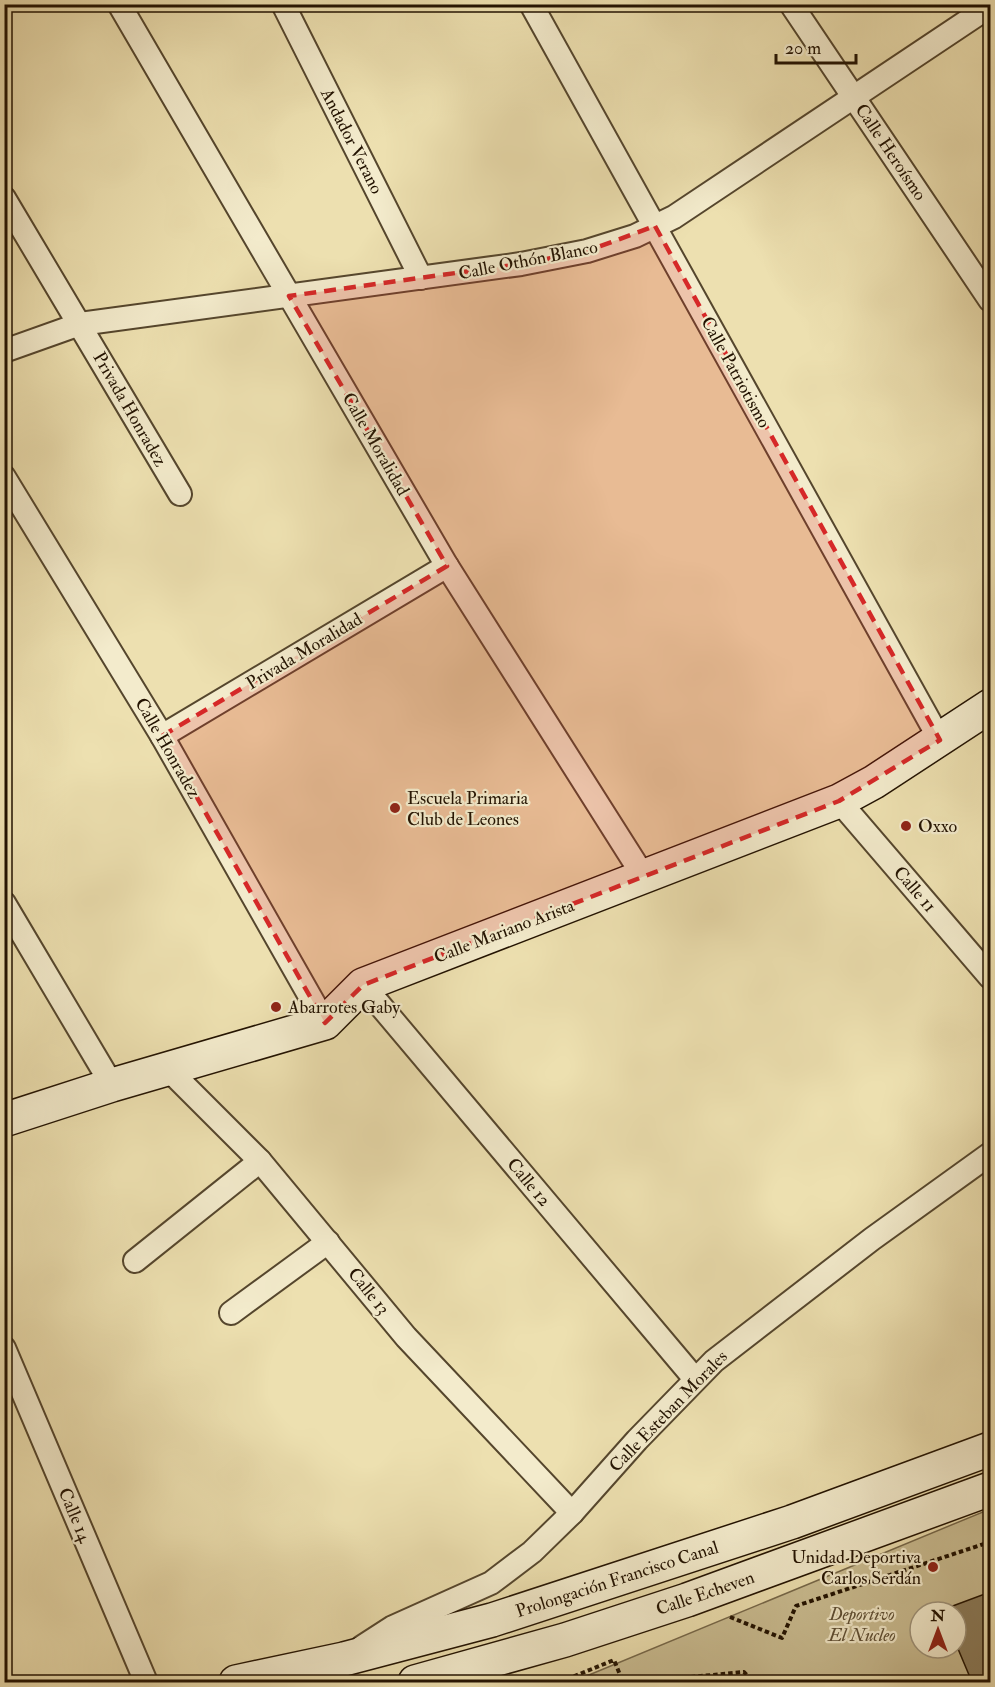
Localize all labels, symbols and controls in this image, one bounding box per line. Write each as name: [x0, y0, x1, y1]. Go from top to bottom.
scale bar: [776, 27, 856, 65]
text: 20 m: [785, 37, 821, 60]
street label: Andador Verano: [315, 84, 388, 198]
street label: Calle Heroísmo: [850, 99, 932, 205]
street label: Calle Othón Blanco: [456, 236, 600, 285]
street label: Calle Patriotismo: [696, 313, 776, 432]
street label: Privada Honradez: [87, 348, 172, 471]
street label: Calle Moralidad: [337, 389, 414, 500]
street label: Privada Moralidad: [242, 608, 367, 695]
street label: Calle Honradez: [129, 694, 206, 803]
place label: Escuela Primaria Club de Leones: [407, 787, 529, 831]
marker: Escuela Primaria Club de Leones: [388, 801, 402, 815]
place label: Oxxo: [918, 815, 957, 838]
marker: Oxxo: [899, 819, 913, 833]
street label: Calle 11: [888, 861, 941, 917]
street label: Calle Mariano Arista: [431, 894, 578, 969]
place label: Abarrotes Gaby: [287, 996, 401, 1019]
marker: Abarrotes Gaby: [269, 1000, 283, 1014]
street label: Calle 12: [502, 1153, 556, 1211]
street label: Calle 13: [343, 1263, 395, 1320]
street label: Calle Esteban Morales: [604, 1346, 733, 1477]
street label: Calle 14: [53, 1484, 97, 1547]
street label: Prolongación Francisco Canal: [513, 1536, 722, 1623]
place label: Unidad Deportiva Carlos Serdán: [791, 1546, 922, 1590]
marker: Unidad Deportiva Carlos Serdán: [926, 1560, 940, 1574]
street label: Calle Echeven: [653, 1566, 757, 1621]
north arrow: [908, 1600, 968, 1660]
park label: Deportivo El Nucleo: [827, 1603, 896, 1647]
text: N: [930, 1606, 946, 1626]

